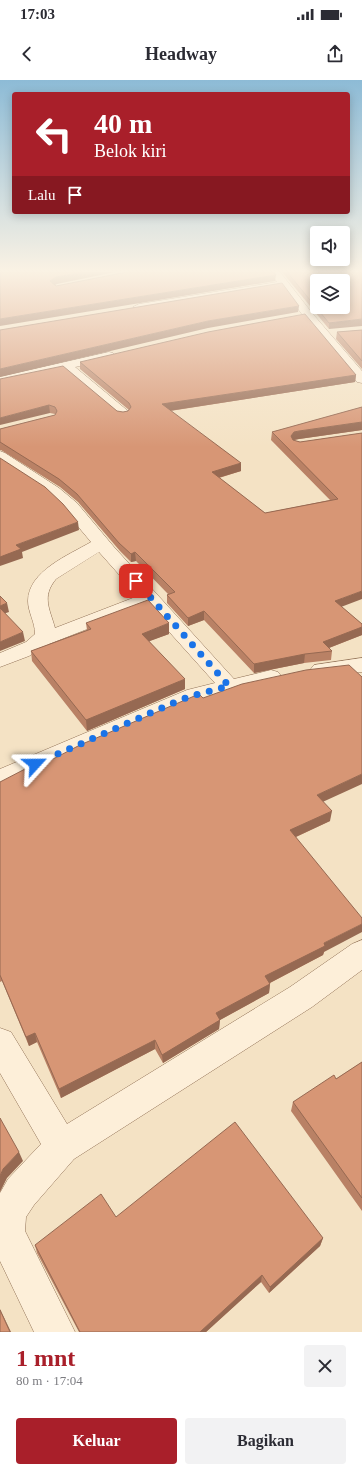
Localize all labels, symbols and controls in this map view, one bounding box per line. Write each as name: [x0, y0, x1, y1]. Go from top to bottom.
text: 17:03: [20, 6, 55, 22]
icon: back: [16, 43, 38, 65]
icon: share: [324, 43, 346, 65]
text: Headway: [145, 44, 217, 64]
icon: left: [28, 108, 80, 160]
text: 40 m: [94, 108, 152, 139]
text: Belok kiri: [94, 141, 167, 161]
icon: arrive: [64, 184, 86, 206]
text: Lalu: [28, 187, 56, 203]
map controls: [310, 226, 350, 314]
button: sound: [310, 226, 350, 266]
button: layers: [310, 274, 350, 314]
pin: [119, 564, 153, 598]
icon: arrive: [125, 570, 147, 592]
position arrow: [14, 743, 56, 785]
text: 1 mnt: [16, 1345, 75, 1371]
button: close: [304, 1345, 346, 1387]
text: 80 m · 17:04: [16, 1373, 83, 1388]
button: Keluar: [16, 1418, 177, 1464]
button: Bagikan: [185, 1418, 346, 1464]

